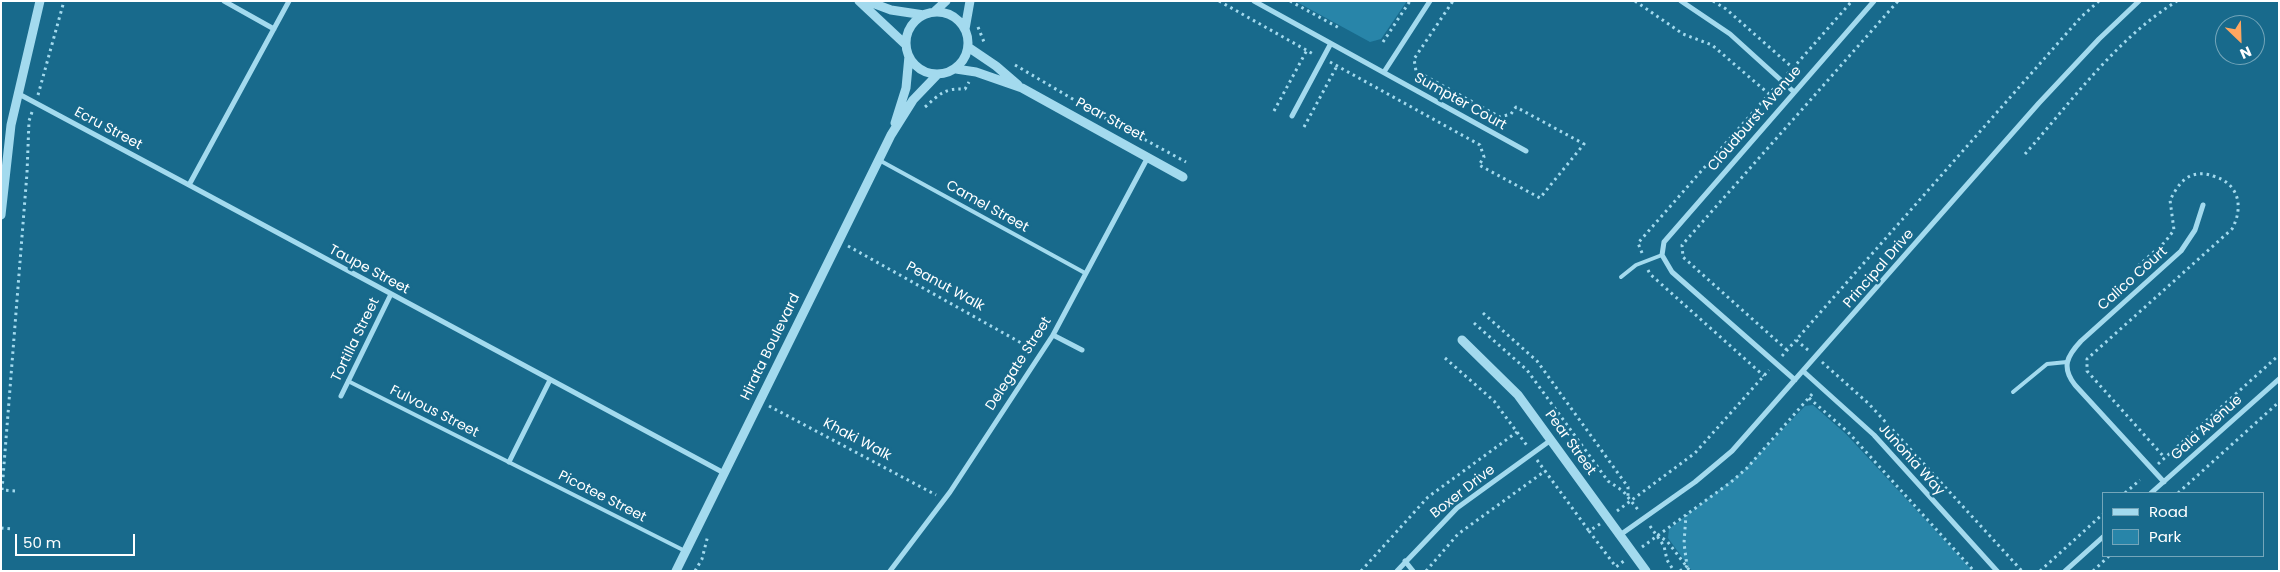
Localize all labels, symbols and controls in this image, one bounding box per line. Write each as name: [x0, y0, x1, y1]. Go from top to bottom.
north arrow: [2215, 15, 2265, 65]
text: N: [2237, 42, 2255, 64]
street label: Cloudburst Avenue: [1705, 63, 1805, 175]
street label: Sumpter Court: [1411, 70, 1509, 134]
street label: Pear Street: [1072, 95, 1148, 145]
street label: Ecru Street: [71, 104, 145, 154]
street label: Camel Street: [943, 177, 1031, 237]
street label: Principal Drive: [1840, 226, 1918, 312]
street label: Taupe Street: [326, 242, 412, 298]
street label: Calico Court: [2095, 244, 2171, 314]
street label: Peanut Walk: [903, 259, 987, 315]
street label: Hirata Boulevard: [738, 291, 804, 403]
street label: Tortilla Street: [328, 295, 384, 385]
street label: Delegate Street: [983, 314, 1055, 414]
street label: Fulvous Street: [387, 382, 481, 442]
street label: Gala Avenue: [2168, 392, 2246, 464]
street label: Pear Street: [1541, 407, 1599, 479]
street label: Khaki Walk: [820, 415, 894, 465]
street label: Junonia Way: [1874, 421, 1948, 499]
street label: Boxer Drive: [1427, 462, 1499, 522]
street label: Picotee Street: [555, 468, 649, 526]
legend: [2102, 492, 2265, 557]
text: Road: [2149, 501, 2188, 522]
scale bar: [18, 524, 138, 556]
text: Park: [2149, 526, 2181, 547]
text: 50 m: [23, 532, 61, 553]

